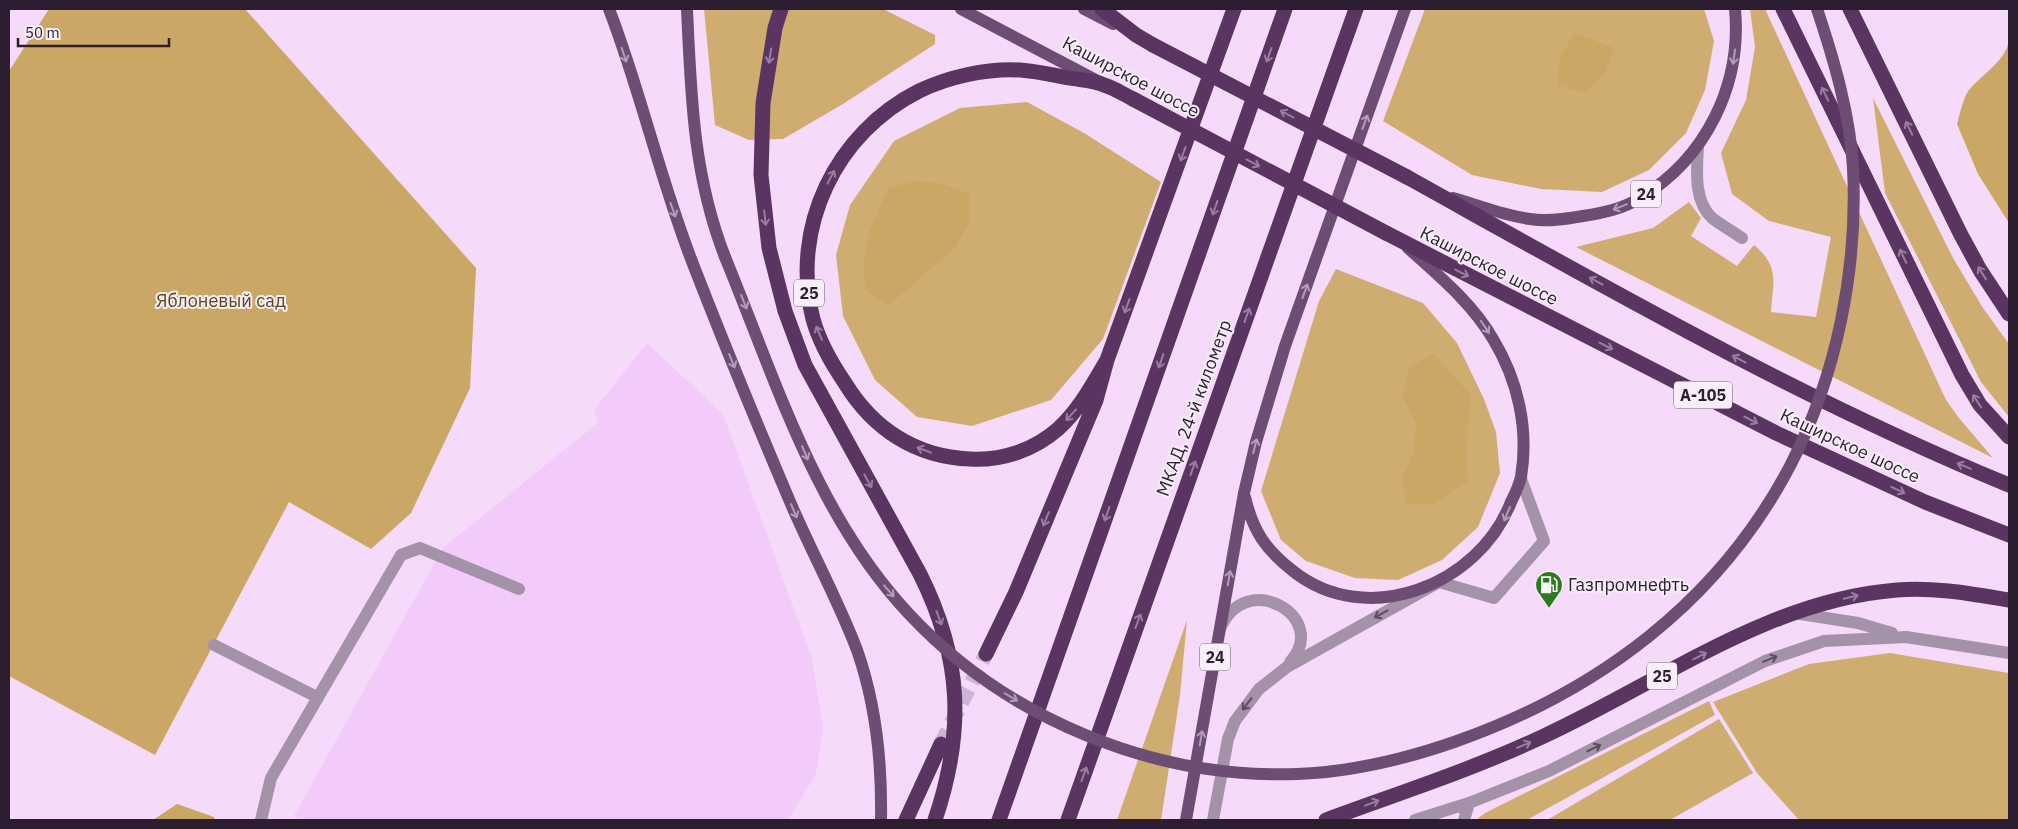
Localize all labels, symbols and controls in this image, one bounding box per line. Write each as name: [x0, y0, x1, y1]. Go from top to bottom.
scale bar: [18, 15, 169, 47]
text: 50 m: [25, 23, 60, 42]
street label: Каширское шоссе: [1059, 31, 1204, 122]
one-way arrow: [1264, 46, 1273, 62]
one-way arrow: [619, 47, 629, 63]
one-way arrow: [765, 48, 775, 64]
one-way arrow: [1729, 49, 1739, 65]
one-way arrow: [1819, 87, 1829, 102]
one-way arrow: [1279, 109, 1294, 119]
one-way arrow: [1361, 114, 1370, 130]
one-way arrow: [1904, 121, 1913, 136]
one-way arrow: [1178, 145, 1187, 161]
one-way arrow: [1245, 159, 1260, 168]
one-way arrow: [827, 170, 836, 185]
road number: 24: [1631, 180, 1661, 208]
one-way arrow: [1210, 200, 1219, 215]
one-way arrow: [669, 202, 678, 217]
one-way arrow: [1613, 203, 1628, 212]
one-way arrow: [761, 209, 770, 225]
street label: Каширское шоссе: [1416, 221, 1562, 310]
one-way arrow: [1898, 249, 1907, 264]
one-way arrow: [1977, 267, 1987, 281]
one-way arrow: [1454, 268, 1469, 278]
one-way arrow: [1589, 276, 1604, 285]
road number: 25: [794, 280, 824, 306]
one-way arrow: [1301, 284, 1310, 300]
park label: Яблоневый сад: [156, 289, 286, 312]
one-way arrow: [739, 294, 749, 309]
one-way arrow: [1122, 298, 1131, 314]
one-way arrow: [1243, 308, 1252, 323]
street label: МКАД, 24-й километр: [1151, 316, 1236, 499]
one-way arrow: [1481, 320, 1491, 334]
one-way arrow: [814, 326, 824, 341]
one-way arrow: [1599, 342, 1614, 352]
one-way arrow: [728, 353, 737, 368]
one-way arrow: [1156, 353, 1165, 368]
one-way arrow: [1731, 354, 1746, 364]
road number: А-105: [1674, 382, 1732, 408]
one-way arrow: [1972, 394, 1982, 408]
street label: Каширское шоссе: [1777, 403, 1924, 488]
one-way arrow: [1065, 408, 1077, 421]
one-way arrow: [1744, 415, 1759, 425]
one-way arrow: [1251, 438, 1260, 454]
one-way arrow: [801, 445, 810, 460]
one-way arrow: [917, 445, 932, 455]
one-way arrow: [1189, 461, 1198, 476]
one-way arrow: [1957, 461, 1972, 471]
one-way arrow: [864, 473, 873, 488]
one-way arrow: [1890, 485, 1905, 495]
one-way arrow: [790, 503, 800, 518]
one-way arrow: [1101, 506, 1111, 522]
one-way arrow: [1501, 506, 1511, 521]
one-way arrow: [1040, 511, 1050, 526]
one-way arrow: [1225, 570, 1235, 586]
fuel station icon: Газпромнефть: [1534, 570, 1564, 609]
place label: Газпромнефть: [1568, 573, 1689, 596]
one-way arrow: [883, 585, 894, 598]
one-way arrow: [1842, 592, 1858, 601]
one-way arrow: [935, 610, 945, 625]
one-way arrow: [1375, 610, 1389, 620]
one-way arrow: [1134, 613, 1144, 629]
road number: 24: [1200, 644, 1230, 670]
one-way arrow: [1692, 651, 1707, 660]
one-way arrow: [1762, 654, 1777, 663]
road number: 25: [1647, 662, 1677, 689]
one-way arrow: [1003, 692, 1018, 702]
one-way arrow: [1242, 697, 1253, 710]
one-way arrow: [1197, 730, 1207, 746]
one-way arrow: [1516, 740, 1531, 750]
one-way arrow: [1586, 743, 1601, 752]
one-way arrow: [1080, 767, 1089, 783]
one-way arrow: [1364, 798, 1379, 807]

